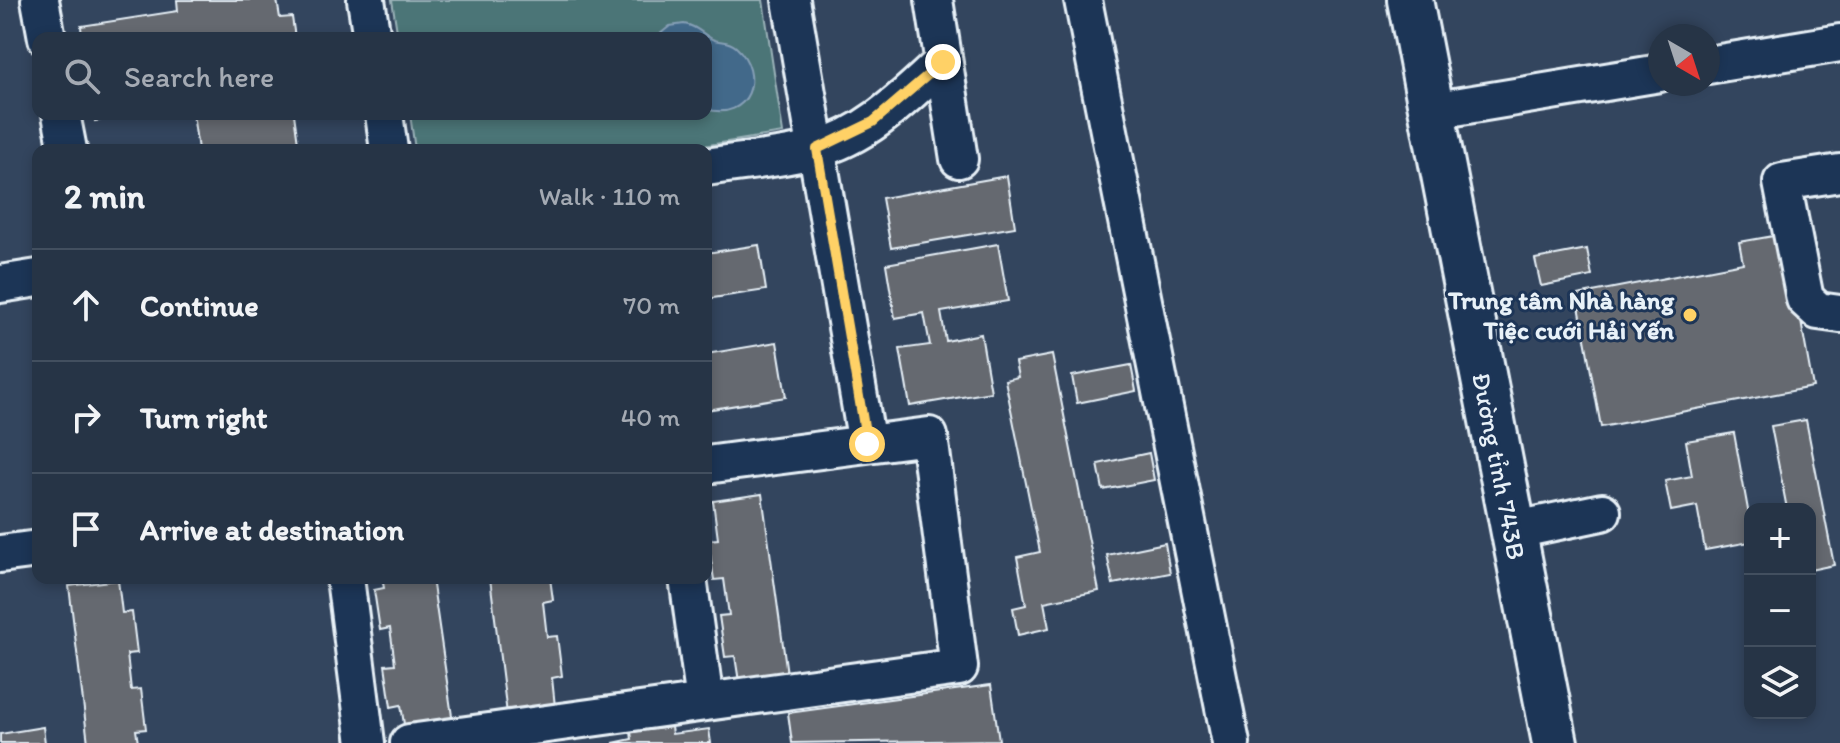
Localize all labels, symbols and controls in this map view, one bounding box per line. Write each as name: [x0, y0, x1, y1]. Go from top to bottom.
north arrow: [1648, 24, 1720, 96]
search box: [32, 32, 712, 120]
route end: [925, 44, 961, 80]
icon: search: [60, 54, 104, 98]
text: Search here: [124, 58, 274, 95]
text: 2 min: [64, 176, 145, 217]
text: Walk · 110 m: [539, 180, 680, 212]
icon: ahead: [64, 283, 108, 327]
place label: Trung tâm Nhà hàng Tiệc cưới Hải Yến: [1447, 284, 1675, 346]
text: Continue: [140, 287, 259, 324]
text: 70 m: [623, 289, 680, 321]
marker: Trung tâm Nhà hàng Tiệc cưới Hải Yến: [1681, 306, 1699, 324]
street label: Đường tỉnh 743B: [1465, 370, 1533, 562]
icon: right: [64, 395, 108, 439]
text: Turn right: [140, 399, 268, 436]
text: 40 m: [621, 401, 680, 433]
route start: [849, 426, 885, 462]
map controls: [1744, 503, 1816, 719]
button: +: [1744, 503, 1816, 575]
icon: arrive: [64, 507, 108, 551]
text: Arrive at destination: [140, 511, 404, 548]
button: −: [1744, 575, 1816, 647]
button: layers: [1744, 647, 1816, 719]

